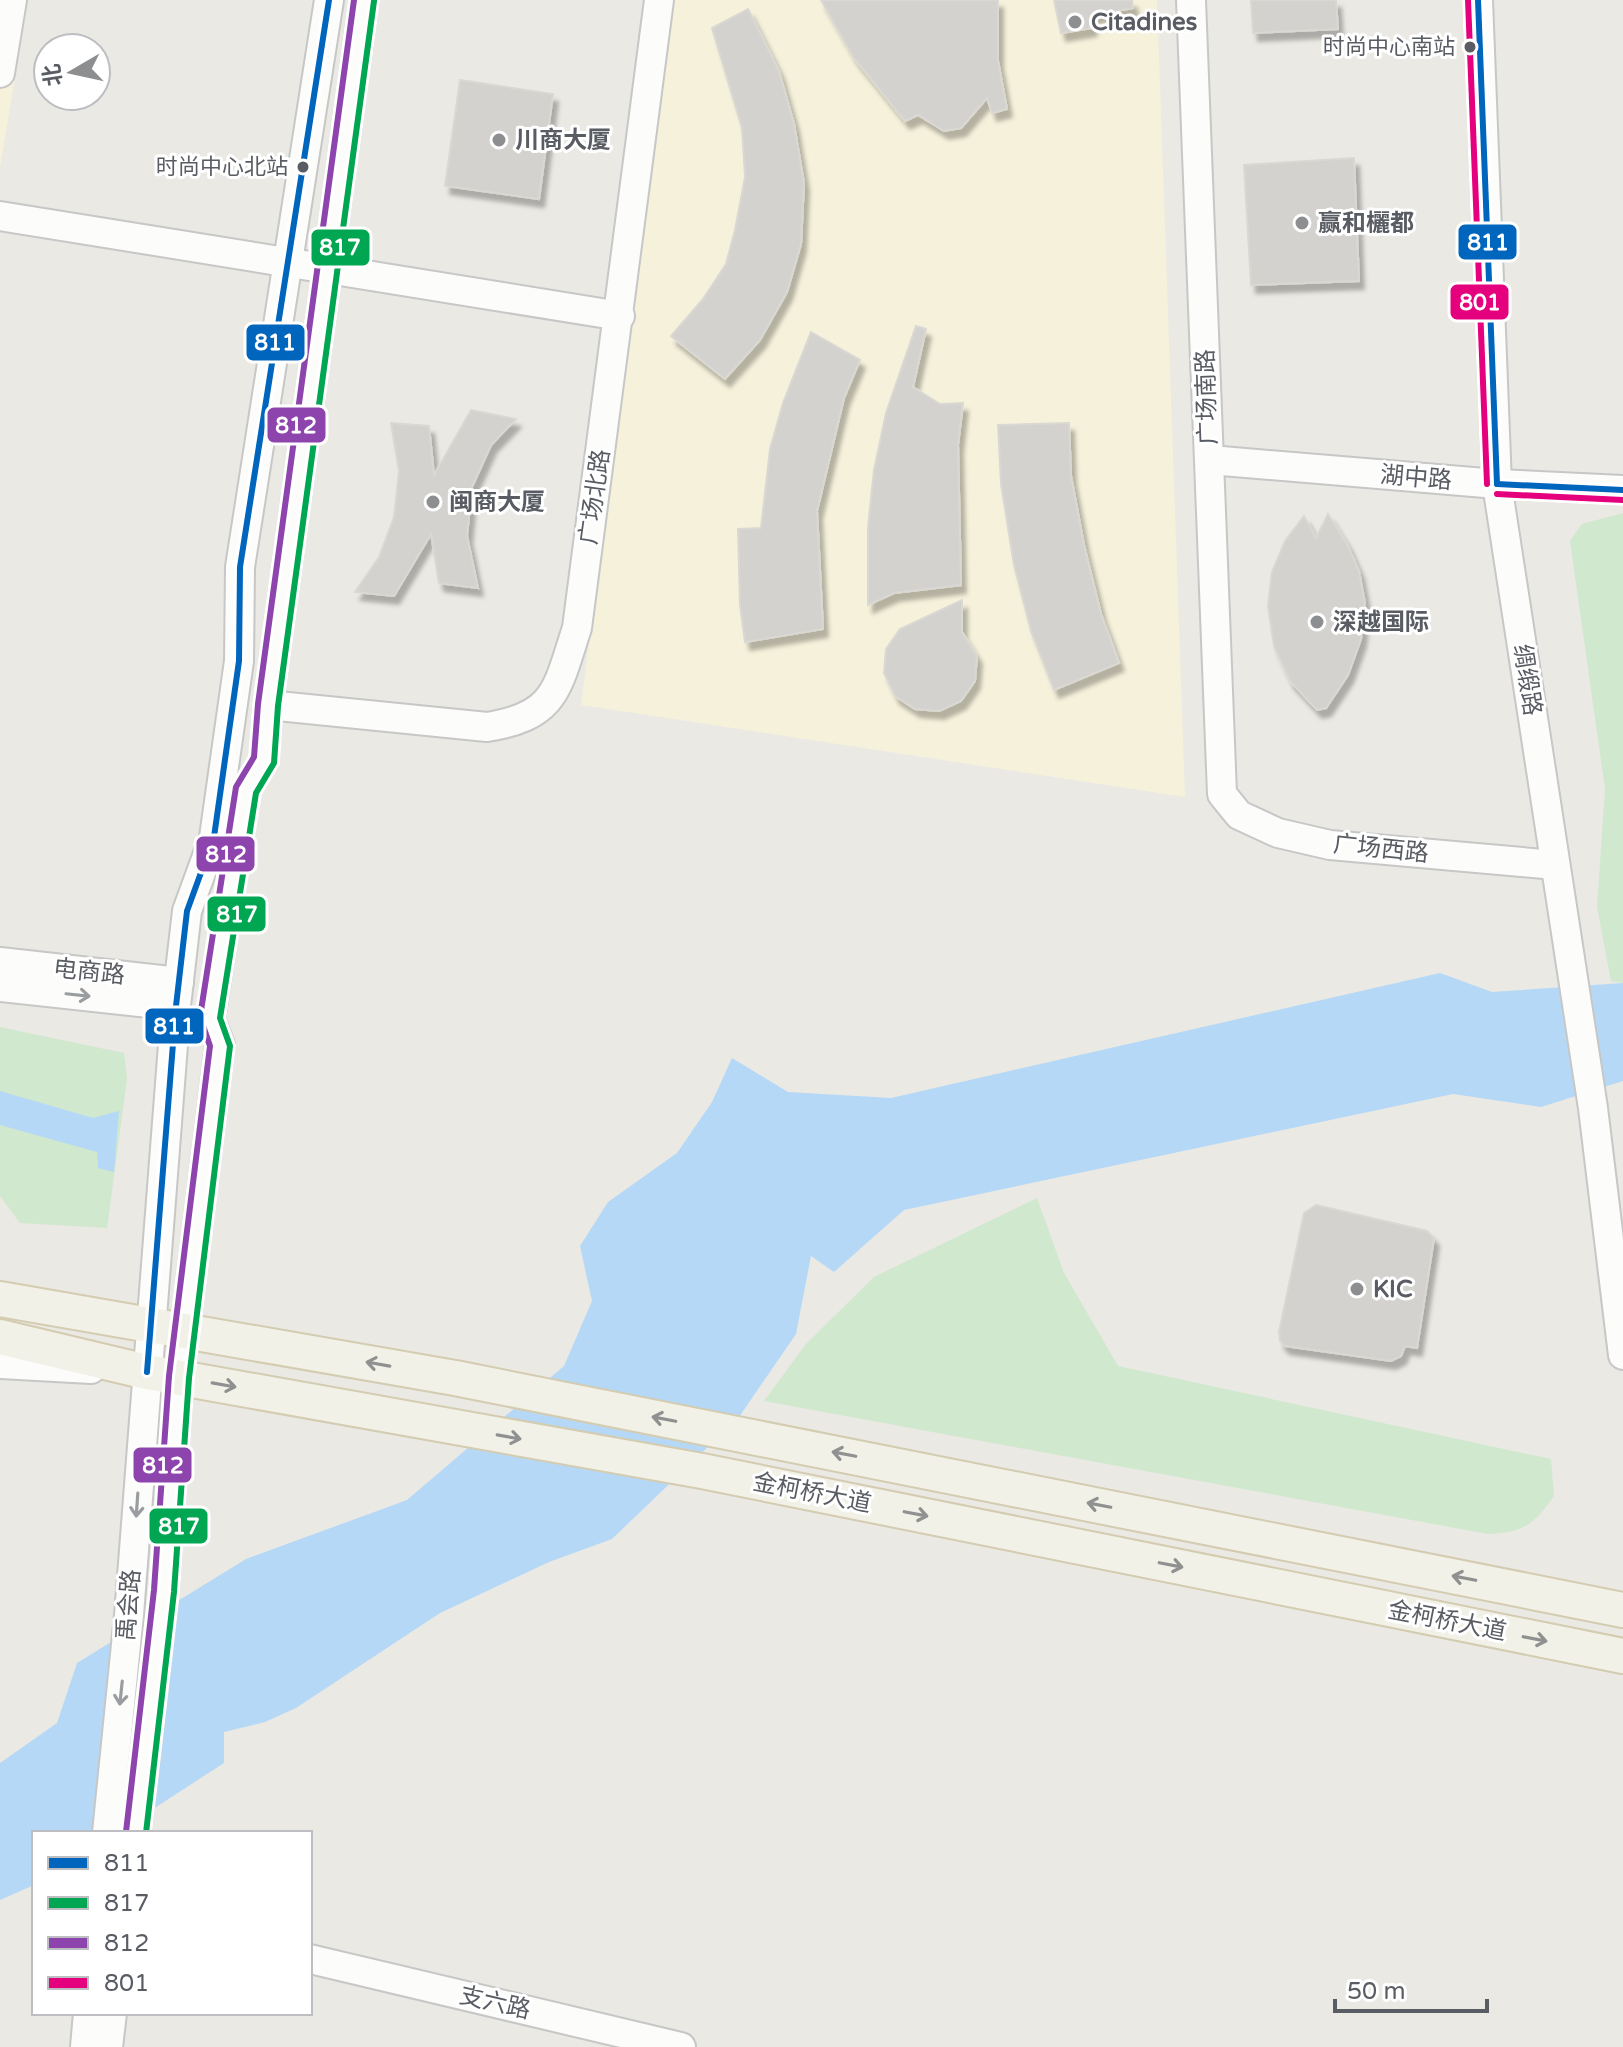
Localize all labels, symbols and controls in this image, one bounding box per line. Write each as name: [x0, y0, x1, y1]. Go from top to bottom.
place label: Citadines: [1091, 8, 1197, 37]
marker: Citadines: [1066, 13, 1084, 31]
north arrow: [32, 32, 112, 112]
place label: 时尚中心南站: [1323, 34, 1455, 60]
marker: 时尚中心南站: [1462, 39, 1478, 55]
text: 北: [39, 62, 68, 88]
place label: 川商大厦: [515, 126, 611, 155]
marker: 川商大厦: [490, 131, 508, 149]
place label: 时尚中心北站: [156, 154, 288, 180]
marker: 时尚中心北站: [295, 159, 311, 175]
place label: 赢和欐都: [1318, 209, 1414, 238]
marker: 赢和欐都: [1293, 214, 1311, 232]
line badge: 811: [1457, 223, 1518, 261]
line badge: 817: [310, 228, 371, 267]
text: 811: [1467, 230, 1509, 256]
text: 817: [319, 235, 361, 261]
line badge: 801: [1449, 283, 1510, 321]
text: 801: [1459, 290, 1501, 316]
line badge: 811: [245, 323, 306, 362]
text: 811: [254, 330, 296, 356]
street label: 广场南路: [1191, 349, 1223, 445]
line badge: 812: [266, 406, 327, 444]
text: 812: [275, 413, 317, 439]
street label: 广场北路: [574, 447, 616, 547]
street label: 湖中路: [1379, 460, 1453, 496]
place label: 闽商大厦: [449, 488, 545, 517]
marker: 闽商大厦: [424, 493, 442, 511]
place label: 深越国际: [1333, 608, 1429, 637]
marker: 深越国际: [1308, 613, 1326, 631]
street label: 绸缎路: [1507, 642, 1547, 718]
street label: 广场西路: [1332, 830, 1430, 868]
line badge: 812: [195, 835, 256, 873]
text: 812: [205, 842, 247, 868]
line badge: 817: [206, 895, 267, 933]
text: 817: [216, 902, 258, 928]
street label: 电商路: [52, 954, 126, 990]
one-way arrow: [64, 988, 90, 1003]
line badge: 811: [144, 1007, 205, 1045]
text: 811: [153, 1014, 195, 1040]
place label: KIC: [1373, 1275, 1413, 1304]
marker: KIC: [1348, 1280, 1366, 1298]
one-way arrow: [366, 1356, 392, 1371]
one-way arrow: [210, 1379, 236, 1394]
one-way arrow: [652, 1410, 678, 1425]
one-way arrow: [496, 1430, 521, 1445]
line badge: 812: [132, 1446, 193, 1484]
one-way arrow: [832, 1446, 858, 1461]
text: 812: [142, 1453, 184, 1479]
street label: 金柯桥大道: [750, 1467, 874, 1519]
one-way arrow: [129, 1491, 144, 1518]
one-way arrow: [1087, 1497, 1113, 1512]
line badge: 817: [148, 1507, 209, 1545]
one-way arrow: [902, 1507, 928, 1522]
text: 817: [158, 1514, 200, 1540]
one-way arrow: [1157, 1559, 1183, 1574]
street label: 禹会路: [111, 1568, 147, 1642]
one-way arrow: [1452, 1570, 1477, 1585]
street label: 金柯桥大道: [1385, 1595, 1509, 1647]
one-way arrow: [1522, 1632, 1548, 1647]
one-way arrow: [114, 1679, 129, 1706]
legend: [32, 1831, 312, 2015]
text: 811: [104, 1849, 149, 1878]
text: 817: [104, 1889, 149, 1918]
text: 812: [104, 1929, 149, 1958]
scale bar: [1335, 1963, 1487, 2013]
text: 801: [104, 1969, 149, 1998]
text: 50 m: [1347, 1977, 1405, 2006]
street label: 支六路: [457, 1981, 533, 2025]

